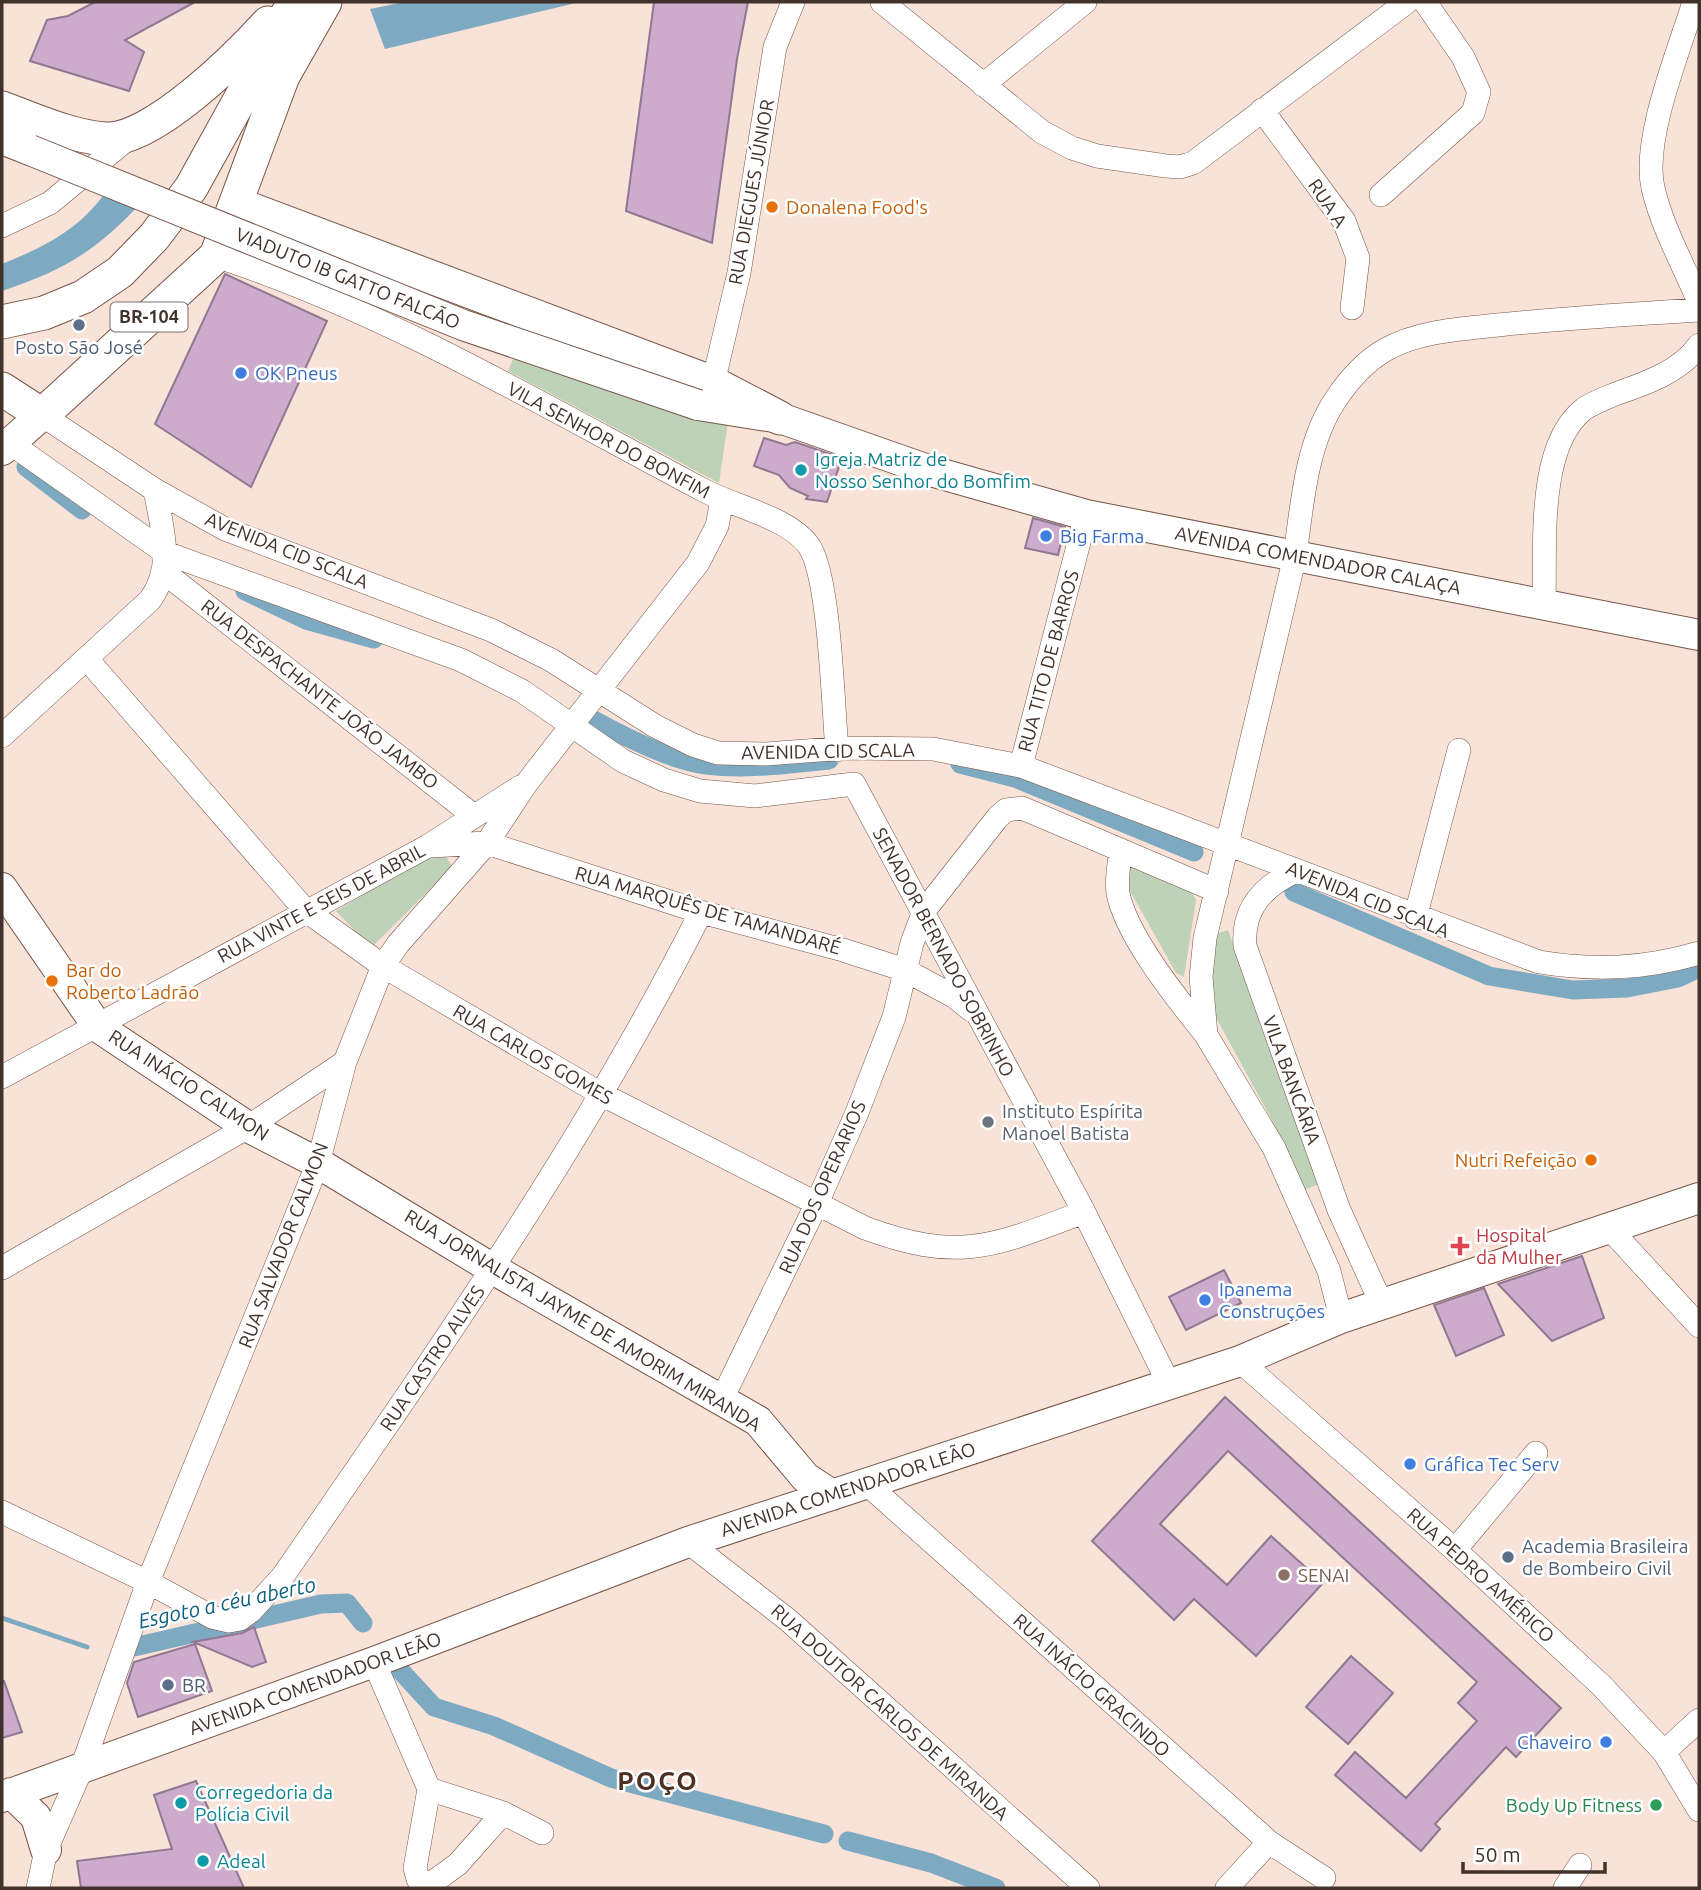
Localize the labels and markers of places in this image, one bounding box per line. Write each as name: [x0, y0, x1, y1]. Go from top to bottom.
place label: Donalena Food's: [786, 196, 928, 218]
marker: Donalena Food's: [764, 199, 780, 215]
marker: Posto São José: [71, 317, 87, 333]
place label: Posto São José: [15, 336, 143, 358]
place label: OK Pneus: [255, 362, 337, 384]
marker: OK Pneus: [233, 365, 249, 381]
place label: Igreja Matriz de Nosso Senhor do Bomfim: [815, 448, 1031, 492]
marker: Igreja Matriz de Nosso Senhor do Bomfim: [793, 462, 809, 478]
place label: Big Farma: [1060, 525, 1144, 547]
marker: Big Farma: [1038, 528, 1054, 544]
place label: Bar do Roberto Ladrão: [66, 959, 199, 1003]
marker: Bar do Roberto Ladrão: [44, 973, 60, 989]
place label: Instituto Espírita Manoel Batista: [1002, 1100, 1143, 1144]
marker: Instituto Espírita Manoel Batista: [980, 1114, 996, 1130]
place label: Nutri Refeição: [1455, 1149, 1577, 1171]
marker: Nutri Refeição: [1583, 1152, 1599, 1168]
place label: Hospital da Mulher: [1476, 1224, 1562, 1268]
marker: Hospital da Mulher: [1450, 1236, 1470, 1256]
place label: Ipanema Construções: [1219, 1278, 1325, 1322]
marker: Ipanema Construções: [1197, 1292, 1213, 1308]
place label: Gráfica Tec Serv: [1424, 1453, 1559, 1475]
marker: Gráfica Tec Serv: [1402, 1456, 1418, 1472]
place label: Academia Brasileira de Bombeiro Civil: [1522, 1535, 1689, 1579]
marker: Academia Brasileira de Bombeiro Civil: [1500, 1549, 1516, 1565]
place label: SENAI: [1298, 1564, 1349, 1586]
marker: SENAI: [1276, 1567, 1292, 1583]
place label: BR: [182, 1674, 206, 1696]
marker: BR: [160, 1677, 176, 1693]
place label: Chaveiro: [1517, 1731, 1592, 1753]
marker: Chaveiro: [1598, 1734, 1614, 1750]
place label: Corregedoria da Polícia Civil: [195, 1781, 333, 1825]
place label: Body Up Fitness: [1506, 1794, 1642, 1816]
marker: Corregedoria da Polícia Civil: [173, 1795, 189, 1811]
marker: Body Up Fitness: [1648, 1797, 1664, 1813]
place label: Adeal: [217, 1850, 266, 1872]
marker: Adeal: [195, 1853, 211, 1869]

